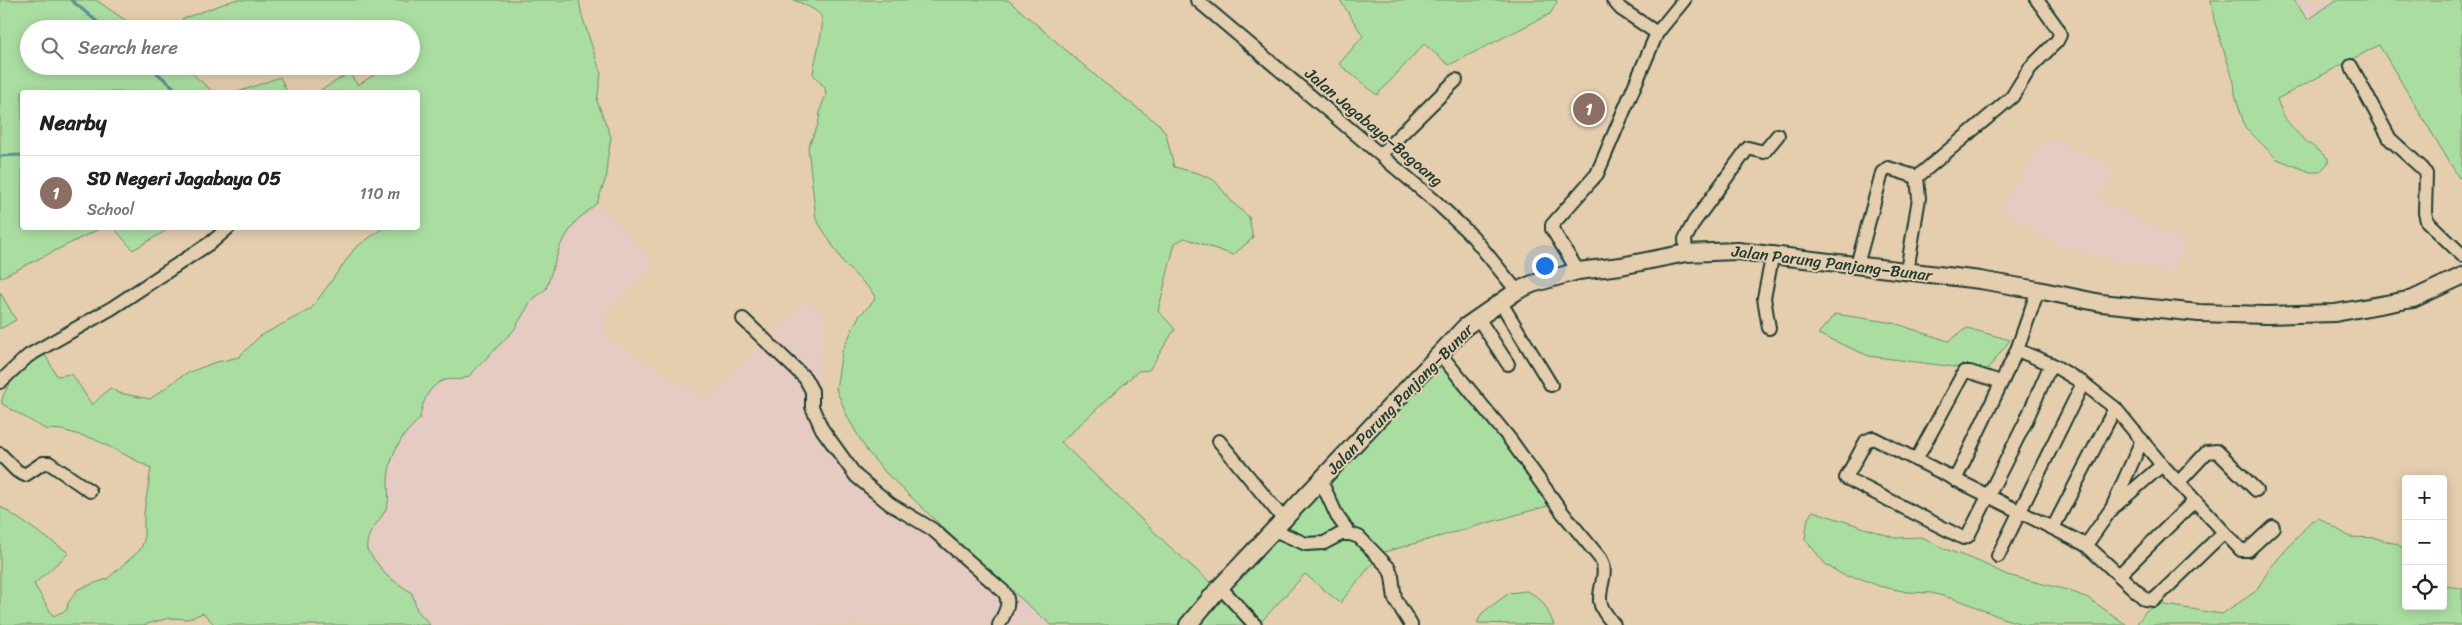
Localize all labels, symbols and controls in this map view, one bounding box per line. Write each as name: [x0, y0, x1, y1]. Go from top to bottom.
search box: [20, 20, 420, 75]
text: Search here: [78, 31, 178, 64]
icon: search: [38, 34, 66, 62]
street label: Jalan Jagabaya–Bagoang: [1297, 59, 1450, 194]
pin: 1: [1573, 90, 1605, 128]
text: Nearby: [40, 104, 106, 142]
text: SD Negeri Jagabaya 05: [87, 162, 281, 195]
text: 1: [53, 179, 59, 208]
text: 110 m: [360, 179, 400, 208]
text: School: [87, 195, 134, 224]
street label: Jalan Parung Panjang–Bunar: [1729, 236, 1935, 290]
your location: [1532, 253, 1558, 279]
street label: Jalan Parung Panjang–Bunar: [1319, 315, 1481, 482]
map controls: [2402, 475, 2447, 610]
button: +: [2402, 475, 2447, 520]
button: −: [2402, 520, 2447, 565]
button: locate: [2402, 565, 2447, 610]

